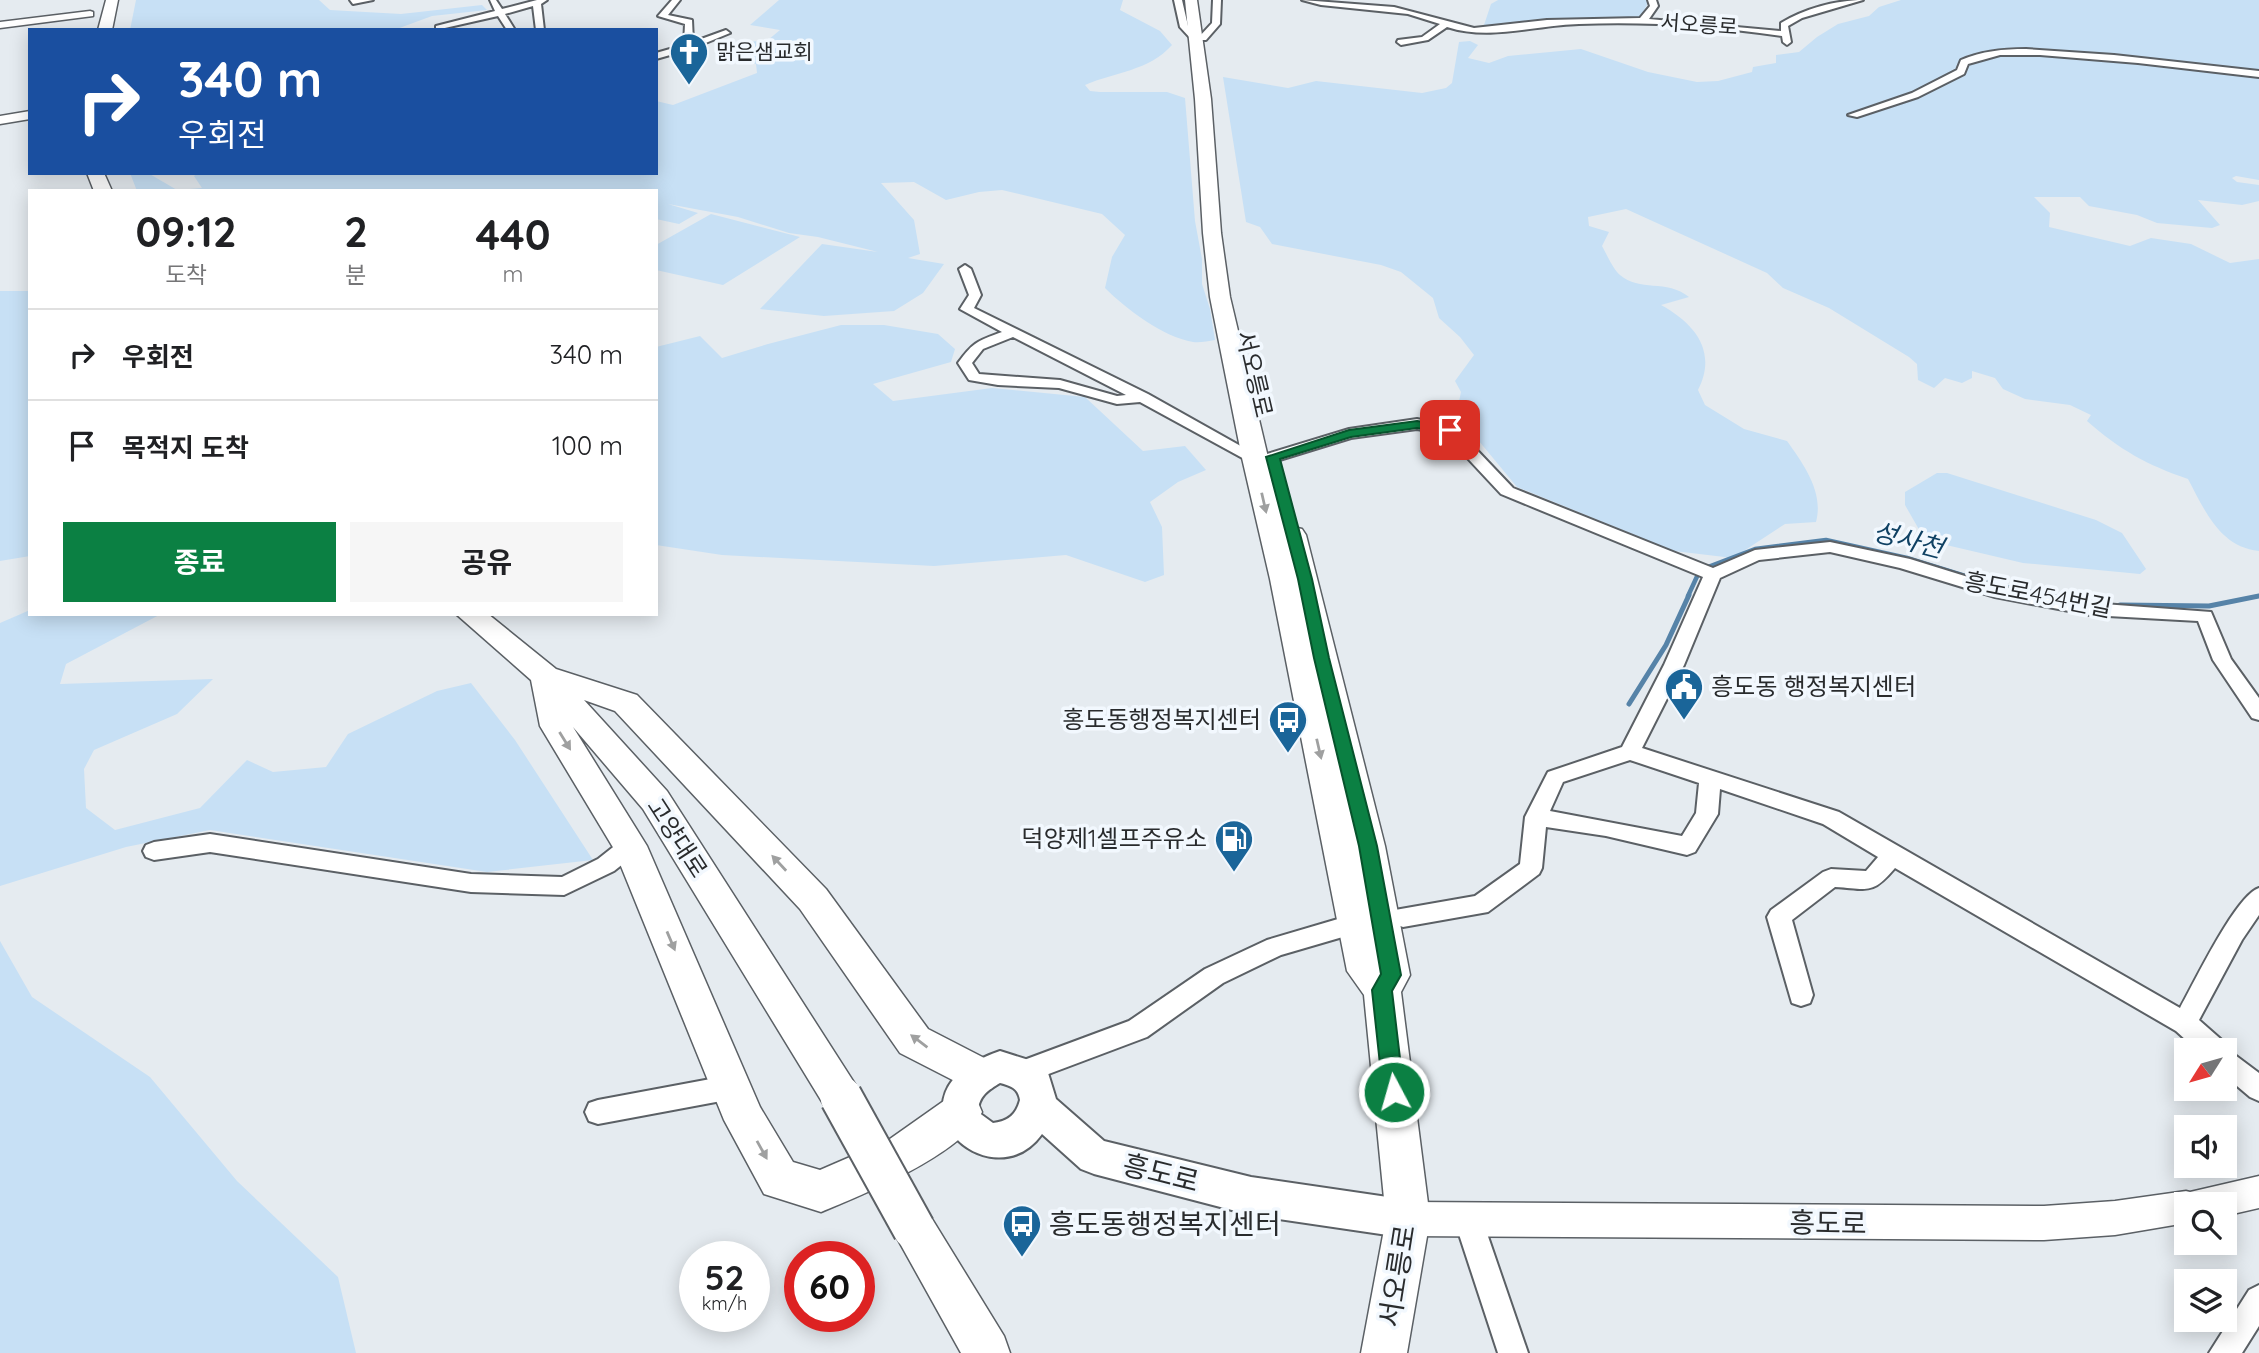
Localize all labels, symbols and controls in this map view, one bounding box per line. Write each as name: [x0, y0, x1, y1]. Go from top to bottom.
street label: 서오릉로: [1660, 8, 1739, 40]
church icon: 맑은샘교회: [668, 31, 710, 86]
place label: 맑은샘교회: [716, 38, 813, 64]
text: 340 m: [178, 48, 322, 109]
icon: right: [63, 56, 154, 147]
text: 우회전: [178, 114, 266, 154]
text: 09:12: [135, 205, 237, 258]
text: 2: [344, 205, 368, 258]
text: 440: [475, 208, 551, 261]
text: m: [502, 259, 523, 288]
text: 도착: [165, 260, 207, 289]
text: 분: [345, 260, 367, 289]
street label: 서오릉로: [1230, 327, 1280, 420]
icon: right: [63, 336, 101, 374]
text: 340 m: [549, 338, 623, 371]
text: 우회전: [122, 340, 194, 373]
pin: [1420, 400, 1480, 460]
icon: arrive: [1431, 411, 1469, 449]
icon: arrive: [63, 427, 101, 465]
text: 100 m: [552, 429, 623, 462]
text: 목적지 도착: [122, 431, 249, 464]
one-way arrow: [1259, 492, 1270, 514]
water label: 성사천: [1869, 514, 1950, 566]
button: 종료: [63, 522, 336, 602]
button: 공유: [350, 522, 623, 602]
street label: 흥도로454번길: [1962, 565, 2114, 623]
public building icon: 흥도동 행정복지센터: [1663, 666, 1705, 721]
place label: 흥도동 행정복지센터: [1711, 671, 1916, 701]
bus stop icon: 홍도동행정복지센터: [1267, 699, 1309, 754]
place label: 홍도동행정복지센터: [1062, 704, 1261, 734]
one-way arrow: [559, 731, 572, 750]
one-way arrow: [1313, 738, 1324, 760]
street label: 고양대로: [641, 792, 714, 883]
fuel station icon: 덕양제1셀프주유소: [1213, 818, 1255, 873]
place label: 덕양제1셀프주유소: [1021, 823, 1207, 853]
one-way arrow: [771, 854, 787, 872]
one-way arrow: [666, 931, 677, 952]
one-way arrow: [910, 1034, 929, 1048]
north arrow: [2174, 1038, 2236, 1101]
map controls: [2174, 1038, 2237, 1332]
position arrow: [1357, 1055, 1431, 1129]
button: sound: [2174, 1115, 2237, 1178]
one-way arrow: [756, 1140, 768, 1159]
street label: 흥도로: [1119, 1146, 1203, 1199]
button: search: [2174, 1192, 2237, 1255]
bus stop icon: 흥도동행정복지센터: [1001, 1203, 1043, 1258]
street label: 흥도로: [1789, 1204, 1867, 1241]
place label: 흥도동행정복지센터: [1049, 1206, 1281, 1241]
street label: 서오릉로: [1371, 1222, 1422, 1330]
speed limit sign: 60: [784, 1241, 875, 1332]
text: 52: [704, 1255, 745, 1299]
button: layers: [2174, 1269, 2237, 1332]
text: km/h: [702, 1292, 747, 1315]

